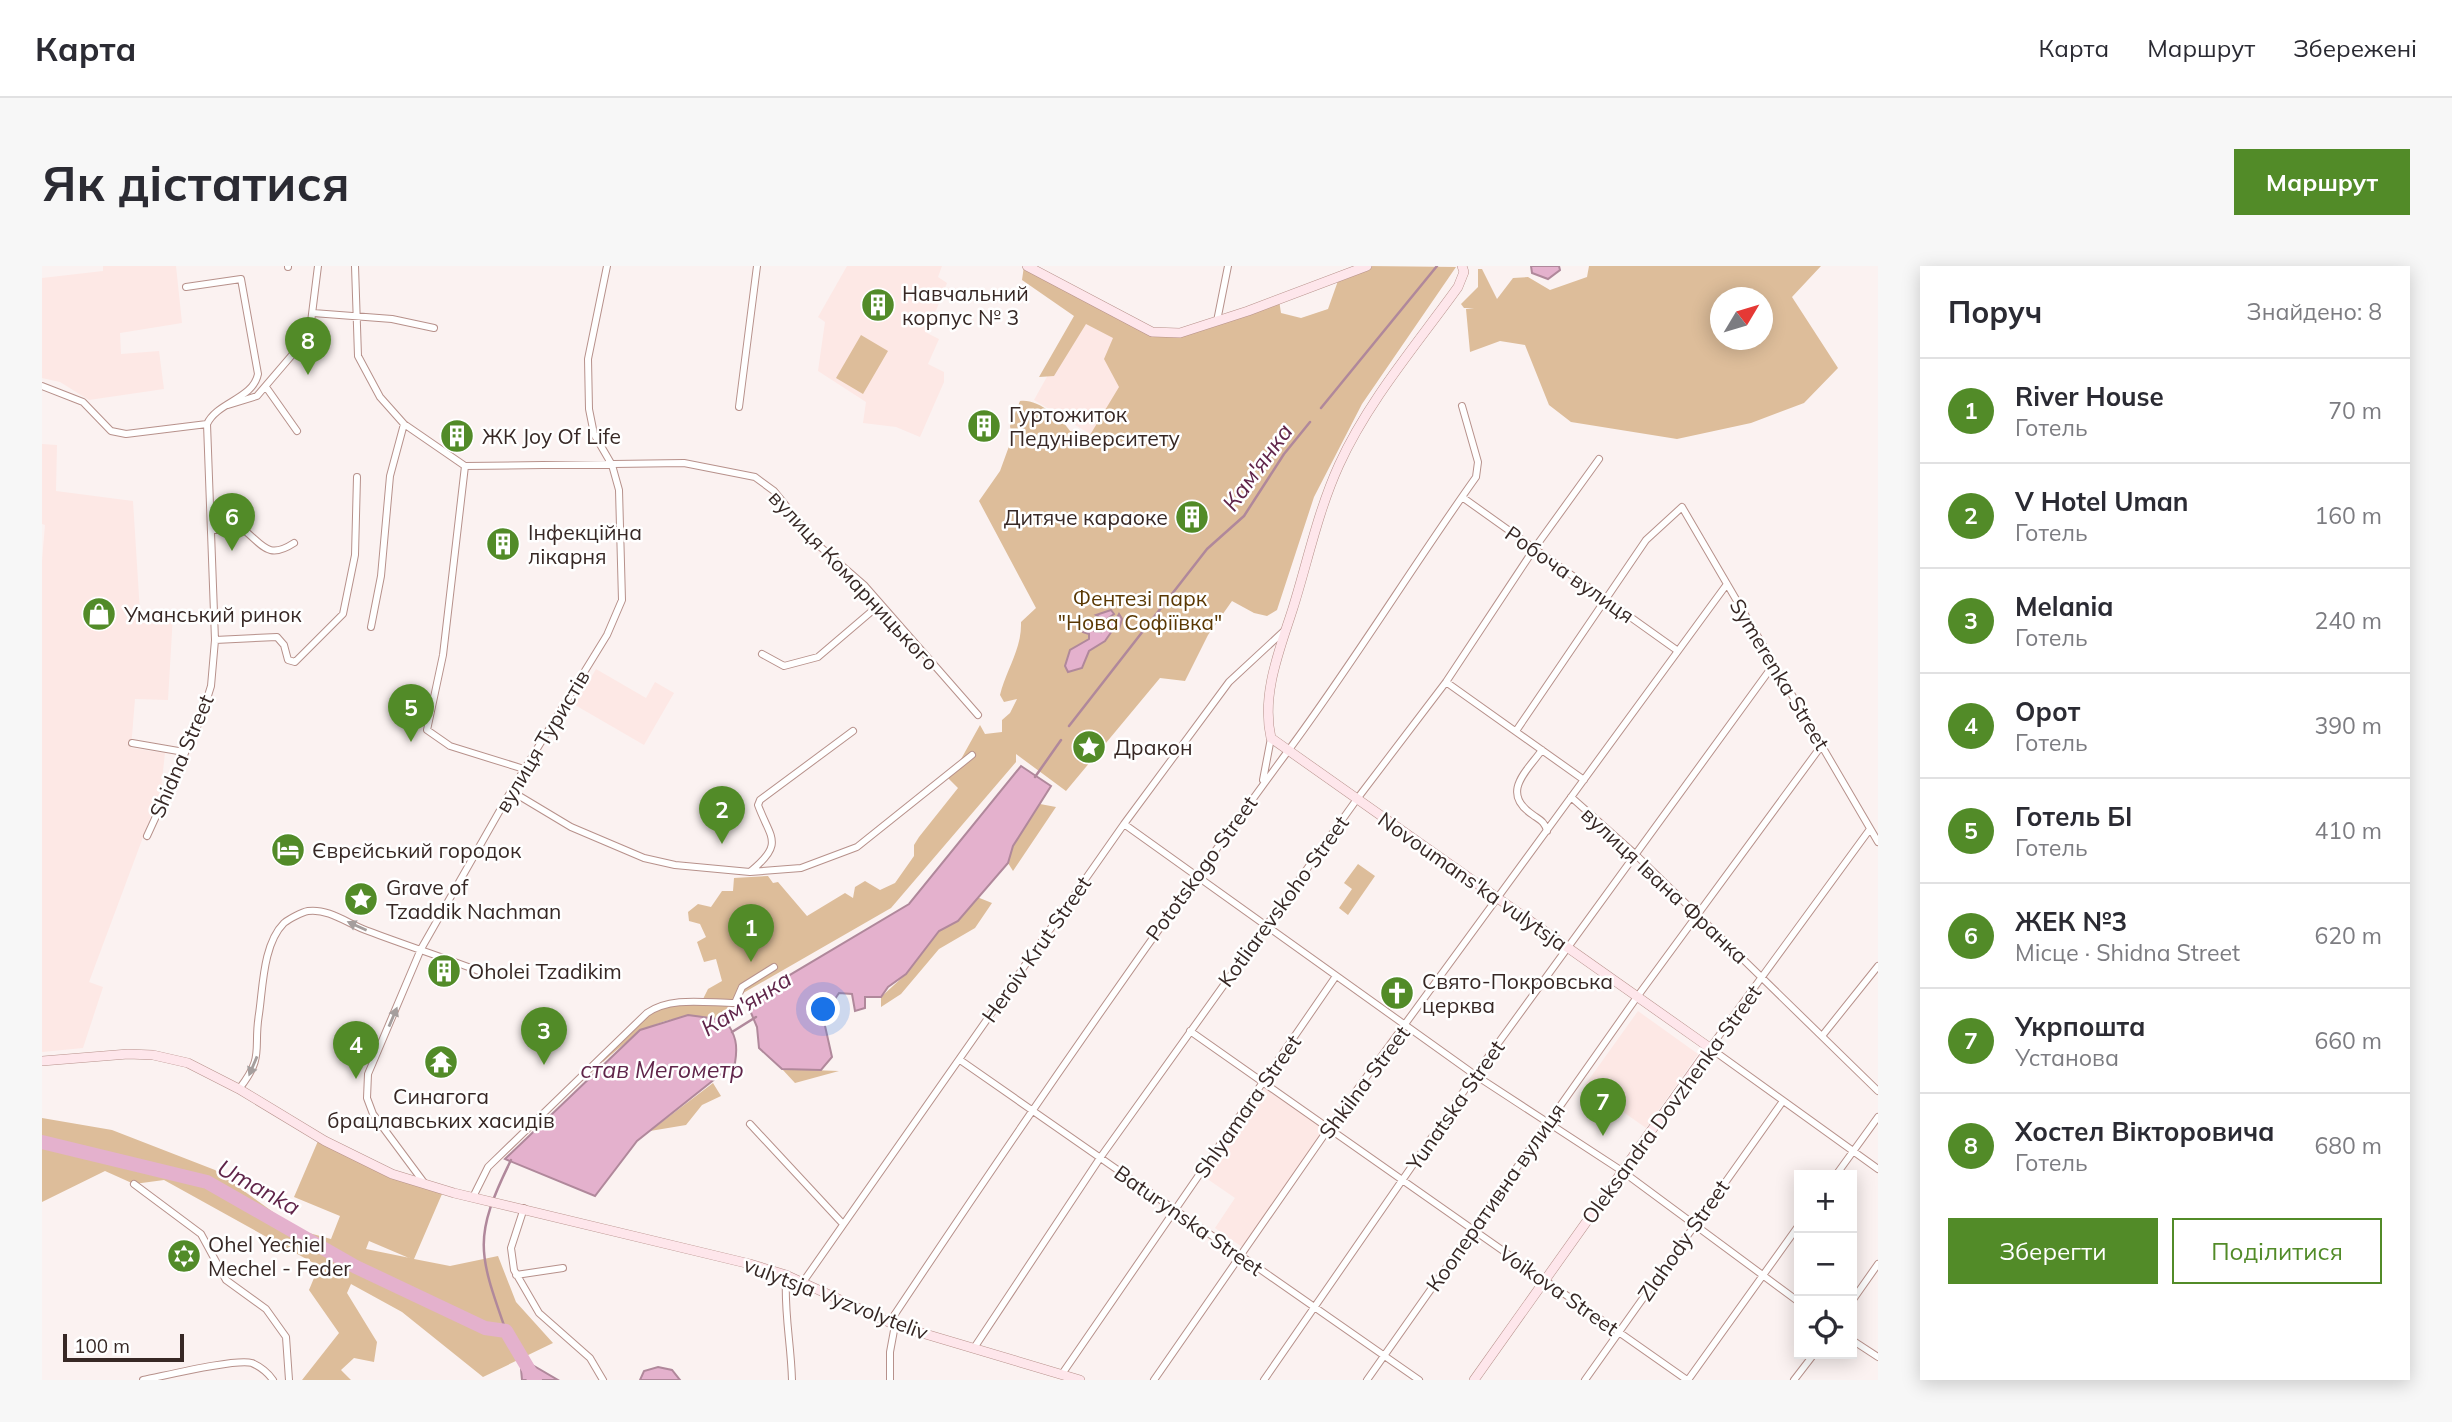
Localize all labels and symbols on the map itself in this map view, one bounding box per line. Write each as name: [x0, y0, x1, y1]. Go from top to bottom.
place label: Навчальний корпус № 3: [902, 280, 1029, 330]
building icon: Навчальний корпус № 3: [859, 286, 897, 324]
north arrow: [1710, 287, 1773, 350]
pin: 8: [285, 317, 331, 375]
place label: Гуртожиток Педуніверситету: [1009, 401, 1180, 451]
building icon: Гуртожиток Педуніверситету: [965, 407, 1003, 445]
building icon: ЖК Joy Of Life: [438, 417, 476, 455]
water label: Кам'янка: [1216, 418, 1298, 516]
place label: ЖК Joy Of Life: [482, 423, 621, 449]
street label: вулиця Комарницького: [764, 484, 944, 676]
pin: 6: [209, 493, 255, 551]
building icon: Дитяче караоке: [1173, 498, 1211, 536]
place label: Дитяче караоке: [1004, 504, 1168, 530]
place label: Інфекційна лікарня: [528, 519, 642, 569]
street label: Робоча вулиця: [1500, 520, 1640, 628]
building icon: Інфекційна лікарня: [484, 525, 522, 563]
park label: Фентезі парк "Нова Софіївка": [1058, 585, 1222, 635]
street label: Symerenka Street: [1725, 594, 1835, 754]
shop icon: Уманський ринок: [80, 595, 118, 633]
place label: Уманський ринок: [123, 601, 302, 627]
street label: вулиця Туристів: [489, 665, 595, 817]
pin: 5: [388, 684, 434, 742]
street label: Shidna Street: [143, 690, 219, 822]
place icon: Дракон: [1070, 728, 1108, 766]
place label: Дракон: [1114, 734, 1193, 760]
pin: 2: [699, 786, 745, 844]
street label: Pototskogo Street: [1140, 790, 1262, 946]
street label: вулиця Івана Франка: [1576, 801, 1754, 969]
street label: Novoumans'ka vulytsja: [1373, 806, 1573, 956]
street label: Kotliarevskoho Street: [1212, 810, 1354, 992]
hotel icon: Єврєйський городок: [269, 831, 307, 869]
place label: Єврєйський городок: [312, 837, 522, 863]
street label: Heroiv Krut Street: [976, 871, 1096, 1027]
place label: Grave of Tzaddik Nachman: [386, 874, 561, 924]
place icon: Grave of Tzaddik Nachman: [342, 880, 380, 918]
pin: 1: [728, 904, 774, 962]
one-way arrow: [347, 920, 367, 932]
building icon: Oholei Tzadikim: [425, 952, 463, 990]
place label: Oholei Tzadikim: [468, 958, 622, 984]
water label: Кам'янка: [695, 964, 797, 1042]
place label: Свято-Покровська церква: [1422, 968, 1613, 1018]
church icon: Свято-Покровська церква: [1378, 974, 1416, 1012]
street label: Oleksandra Dovzhenka Street: [1576, 979, 1766, 1229]
your location: [806, 992, 840, 1026]
one-way arrow: [387, 1007, 398, 1028]
pin: 3: [521, 1007, 567, 1065]
street label: Shkilna Street: [1313, 1020, 1415, 1144]
pin: 4: [333, 1021, 379, 1079]
street label: Shlyamara Street: [1188, 1029, 1306, 1183]
street label: Yunatska Street: [1400, 1035, 1509, 1176]
temple icon: Синагога брацлавських хасидів: [422, 1043, 460, 1081]
water label: став Мегометр: [580, 1055, 744, 1084]
one-way arrow: [247, 1056, 259, 1076]
pin: 7: [1580, 1078, 1626, 1136]
place label: Синагога брацлавських хасидів: [327, 1083, 555, 1133]
street label: Кооперативна вулиця: [1420, 1098, 1570, 1296]
water label: Umanka: [213, 1153, 305, 1222]
street label: Baturynska Street: [1110, 1159, 1268, 1281]
street label: Zlahody Street: [1632, 1174, 1734, 1306]
place label: Ohel Yechiel Mechel - Feder: [208, 1231, 351, 1281]
synagogue icon: Ohel Yechiel Mechel - Feder: [165, 1237, 203, 1275]
street label: Voikova Street: [1494, 1239, 1624, 1341]
street label: vulytsja Vyzvolyteliv: [740, 1251, 932, 1345]
scale bar: [63, 1331, 184, 1363]

